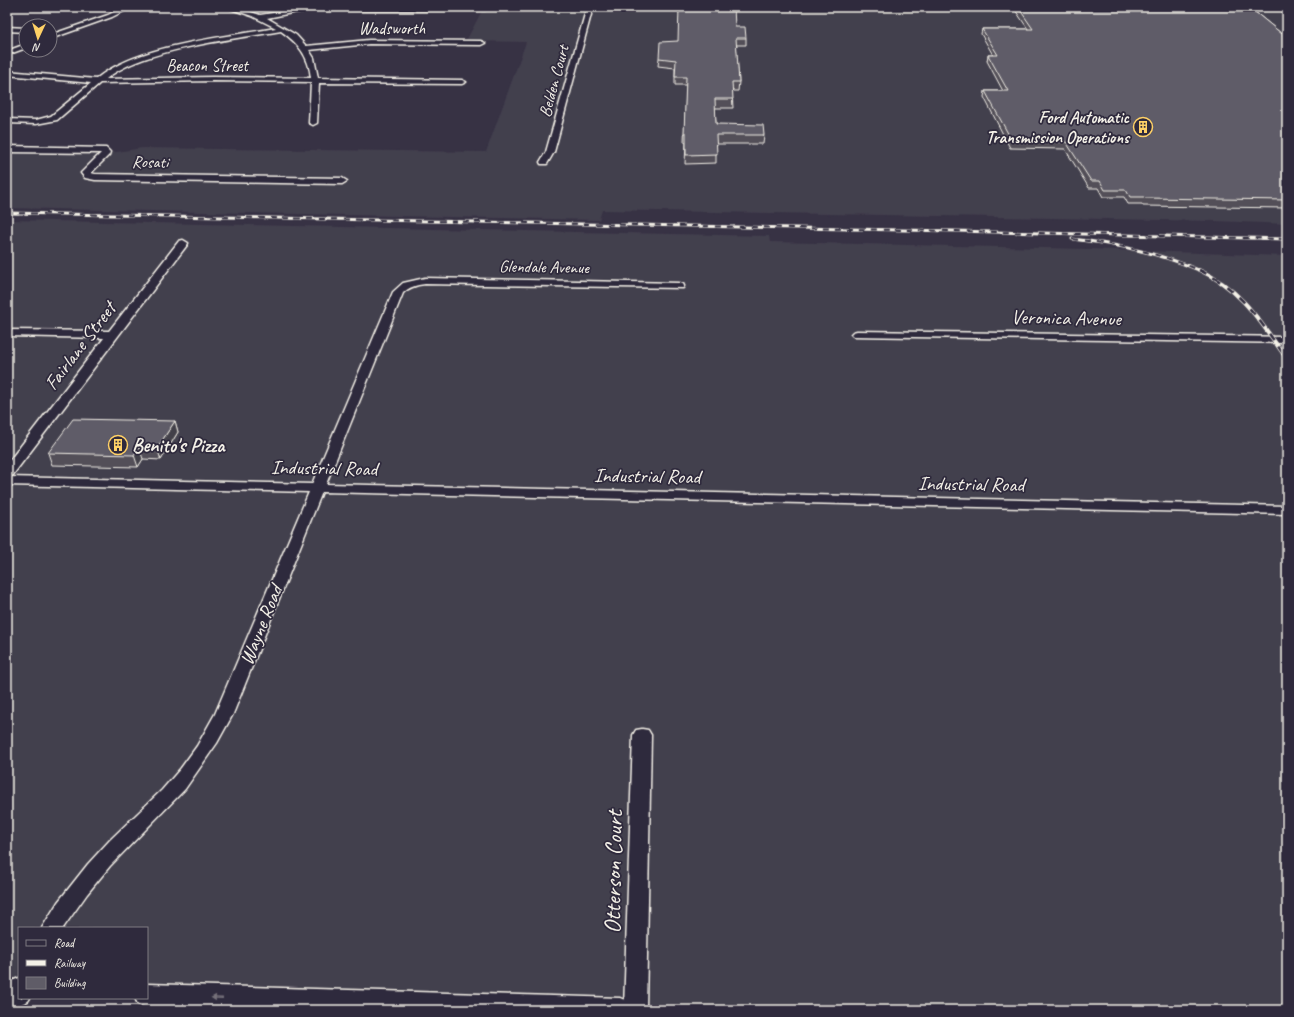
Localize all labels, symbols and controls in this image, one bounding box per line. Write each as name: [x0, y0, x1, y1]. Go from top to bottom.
north arrow: [18, 18, 58, 58]
street label: Wadsworth: [359, 18, 425, 39]
text: N: [31, 41, 41, 55]
street label: Belden Court: [534, 41, 574, 119]
street label: Beacon Street: [166, 55, 250, 76]
place label: Ford Automatic Transmission Operations: [986, 107, 1131, 148]
building icon: Ford Automatic Transmission Operations: [1132, 116, 1154, 138]
street label: Rosati: [132, 151, 171, 173]
street label: Glendale Avenue: [499, 256, 590, 278]
street label: Fairlane Street: [39, 294, 123, 395]
street label: Veronica Avenue: [1011, 305, 1123, 331]
place label: Benito's Pizza: [132, 433, 226, 458]
building icon: Benito's Pizza: [107, 434, 129, 456]
street label: Industrial Road: [271, 455, 381, 481]
street label: Industrial Road: [594, 463, 704, 489]
street label: Industrial Road: [918, 471, 1028, 497]
street label: Wayne Road: [234, 579, 289, 668]
street label: Otterson Court: [597, 808, 629, 934]
legend: [18, 927, 148, 999]
text: Road: [54, 935, 76, 951]
text: Railway: [54, 955, 86, 971]
text: Building: [54, 975, 86, 991]
one-way arrow: [210, 995, 223, 1001]

